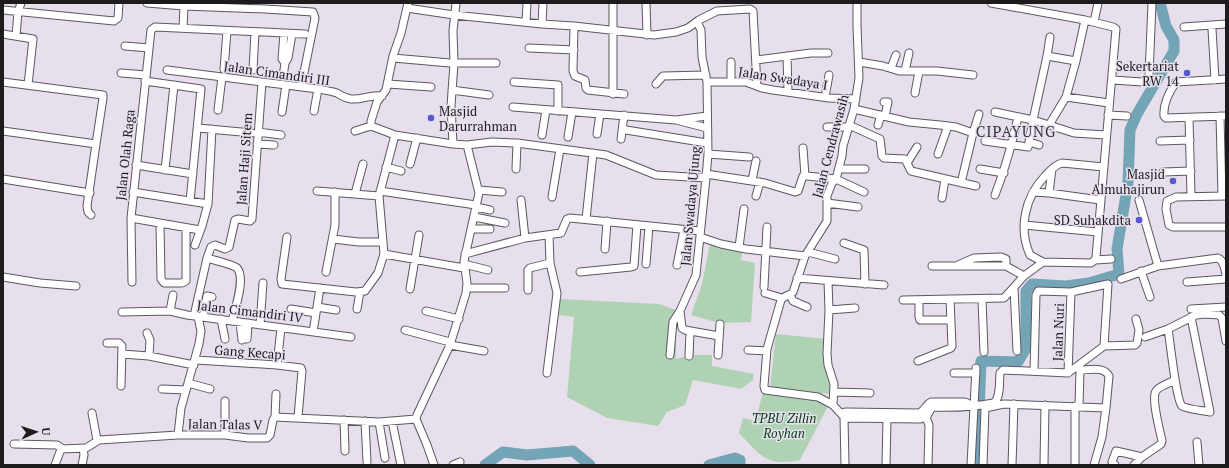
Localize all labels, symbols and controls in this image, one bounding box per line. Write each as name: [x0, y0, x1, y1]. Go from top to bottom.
street label: Jalan Cimandiri III: [223, 57, 331, 89]
place label: Sekertariat RW 14: [1116, 57, 1179, 90]
street label: Jalan Swadaya I: [737, 62, 829, 94]
marker: Sekertariat RW 14: [1182, 68, 1192, 78]
street label: Jalan Cendrawasih: [808, 92, 853, 200]
place label: Masjid Darurrahman: [439, 102, 517, 135]
street label: Jalan Olah Raga: [111, 108, 139, 201]
street label: Jalan Haji Sitem: [232, 112, 256, 206]
marker: Masjid Darurrahman: [426, 113, 436, 123]
district label: CIPAYUNG: [976, 121, 1056, 141]
street label: Jalan Swadaya Ujung: [676, 145, 704, 267]
place label: Masjid Almuhajirun: [1091, 165, 1165, 198]
marker: Masjid Almuhajirun: [1168, 176, 1178, 186]
place label: SD Suhakdita: [1054, 211, 1131, 229]
marker: SD Suhakdita: [1134, 215, 1144, 225]
street label: Jalan Cimandiri IV: [196, 296, 304, 326]
street label: Jalan Nuri: [1048, 303, 1068, 361]
street label: Gang Kecapi: [214, 341, 286, 363]
park label: TPBU Zillin Royhan: [752, 409, 816, 442]
north arrow: [16, 412, 56, 452]
street label: Jalan Talas V: [188, 414, 262, 434]
text: U: [39, 427, 53, 436]

